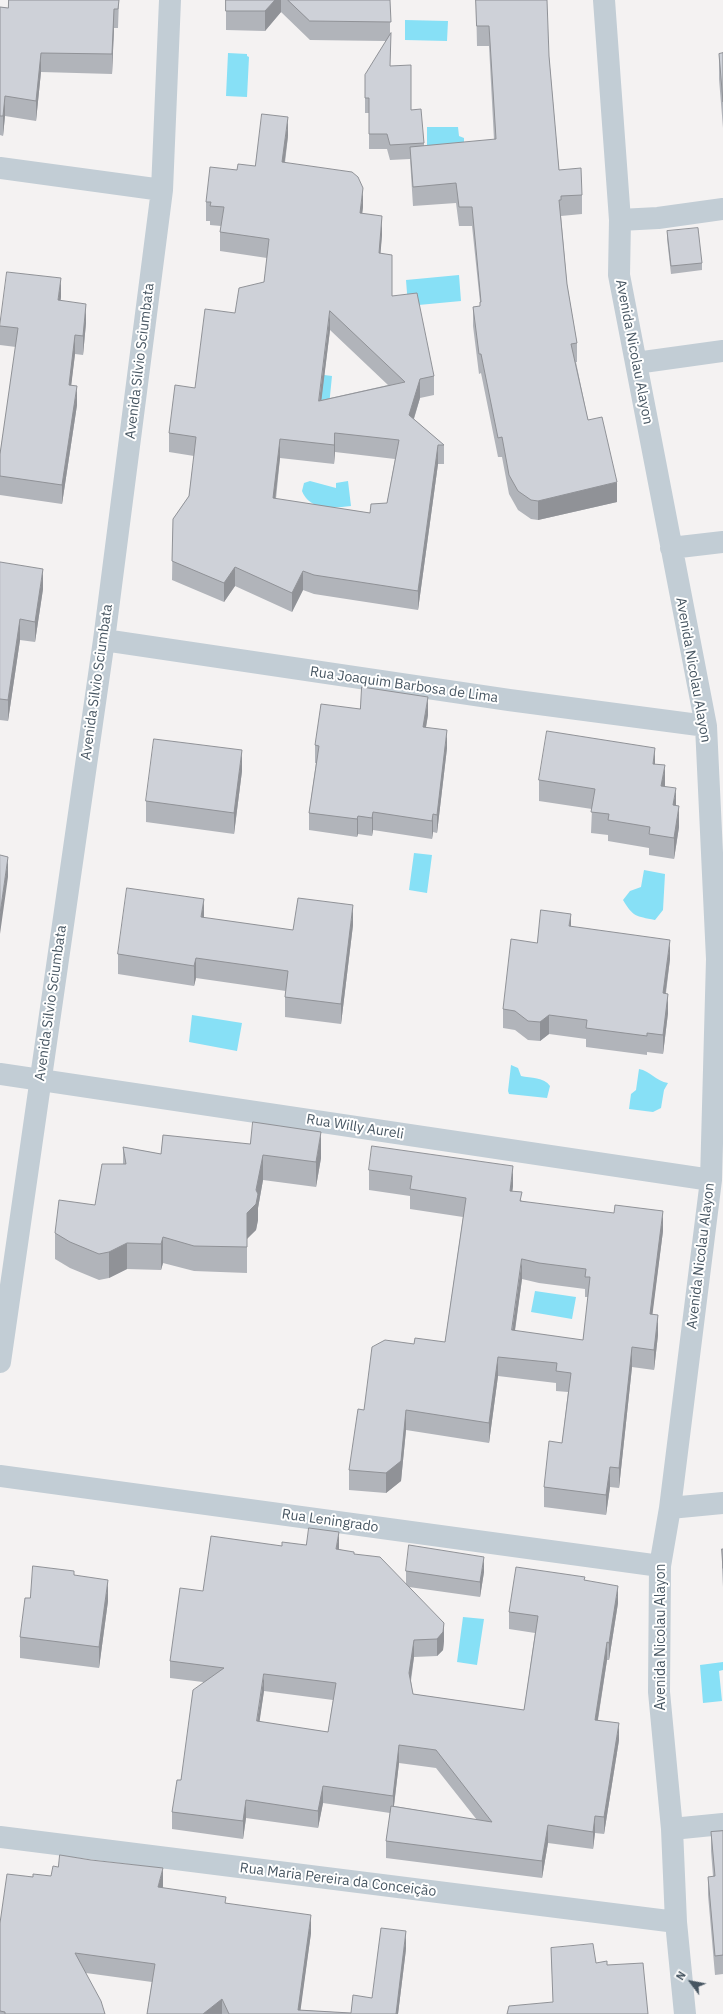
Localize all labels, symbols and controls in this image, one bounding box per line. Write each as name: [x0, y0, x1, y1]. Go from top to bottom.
street label: Avenida Nicolau Alayon: [612, 278, 656, 426]
street label: Avenida Silvio Sciumbata: [122, 282, 158, 440]
street label: Avenida Nicolau Alayon: [672, 596, 714, 744]
street label: Avenida Silvio Sciumbata: [78, 603, 116, 761]
street label: Rua Joaquim Barbosa de Lima: [309, 663, 499, 707]
street label: Avenida Silvio Sciumbata: [32, 924, 70, 1082]
street label: Rua Willy Aureli: [305, 1111, 405, 1143]
street label: Avenida Nicolau Alayon: [684, 1182, 718, 1330]
street label: Rua Leningrado: [281, 1506, 379, 1536]
street label: Avenida Nicolau Alayon: [653, 1563, 669, 1711]
street label: Rua Maria Pereira da Conceição: [239, 1860, 437, 1900]
north arrow: [671, 1962, 711, 2002]
text: N: [673, 1969, 689, 1983]

